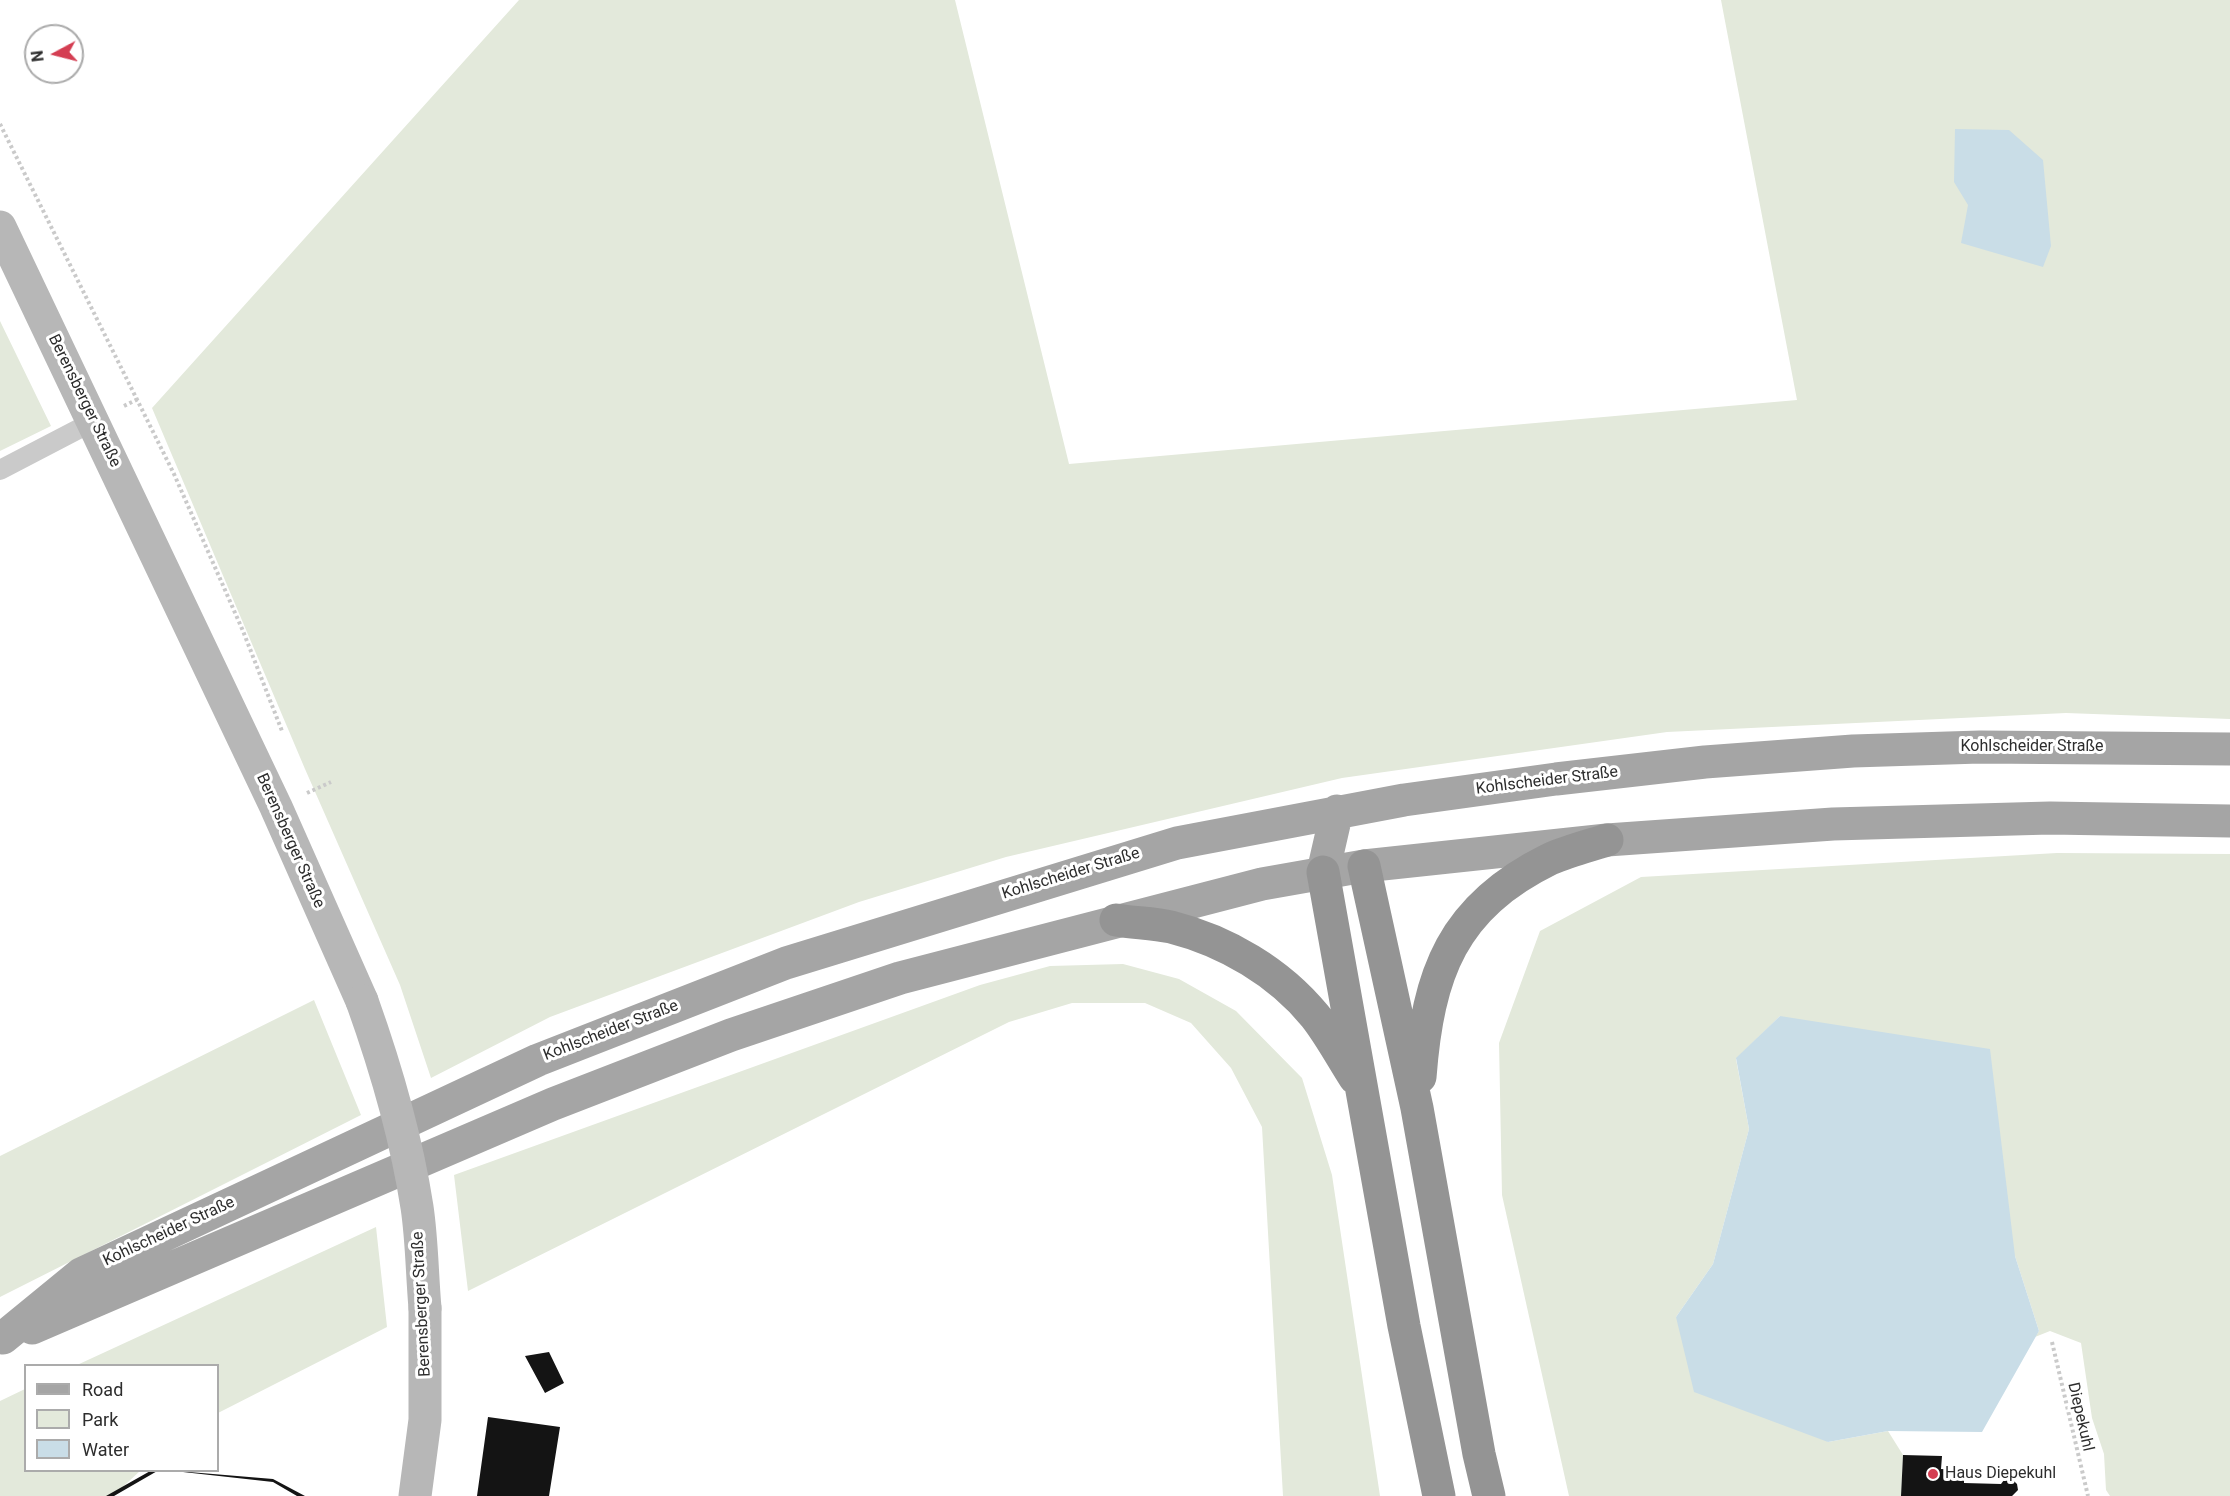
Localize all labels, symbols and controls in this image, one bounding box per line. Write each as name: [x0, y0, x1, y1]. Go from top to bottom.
north arrow: [24, 24, 84, 84]
text: N: [28, 49, 48, 63]
street label: Berensberger Straße: [43, 331, 125, 471]
street label: Kohlscheider Straße: [1961, 737, 2103, 757]
street label: Kohlscheider Straße: [1475, 763, 1619, 799]
street label: Berensberger Straße: [252, 771, 328, 911]
street label: Kohlscheider Straße: [1000, 844, 1142, 904]
street label: Kohlscheider Straße: [541, 996, 681, 1066]
street label: Kohlscheider Straße: [100, 1193, 238, 1271]
street label: Berensberger Straße: [409, 1231, 435, 1377]
legend: [24, 1364, 219, 1472]
text: Road: [82, 1379, 123, 1400]
street label: Diepekuhl: [2063, 1381, 2097, 1453]
text: Park: [82, 1409, 118, 1430]
text: Water: [82, 1439, 129, 1460]
place label: Haus Diepekuhl: [1945, 1464, 2056, 1484]
marker: Haus Diepekuhl: [1926, 1467, 1940, 1481]

